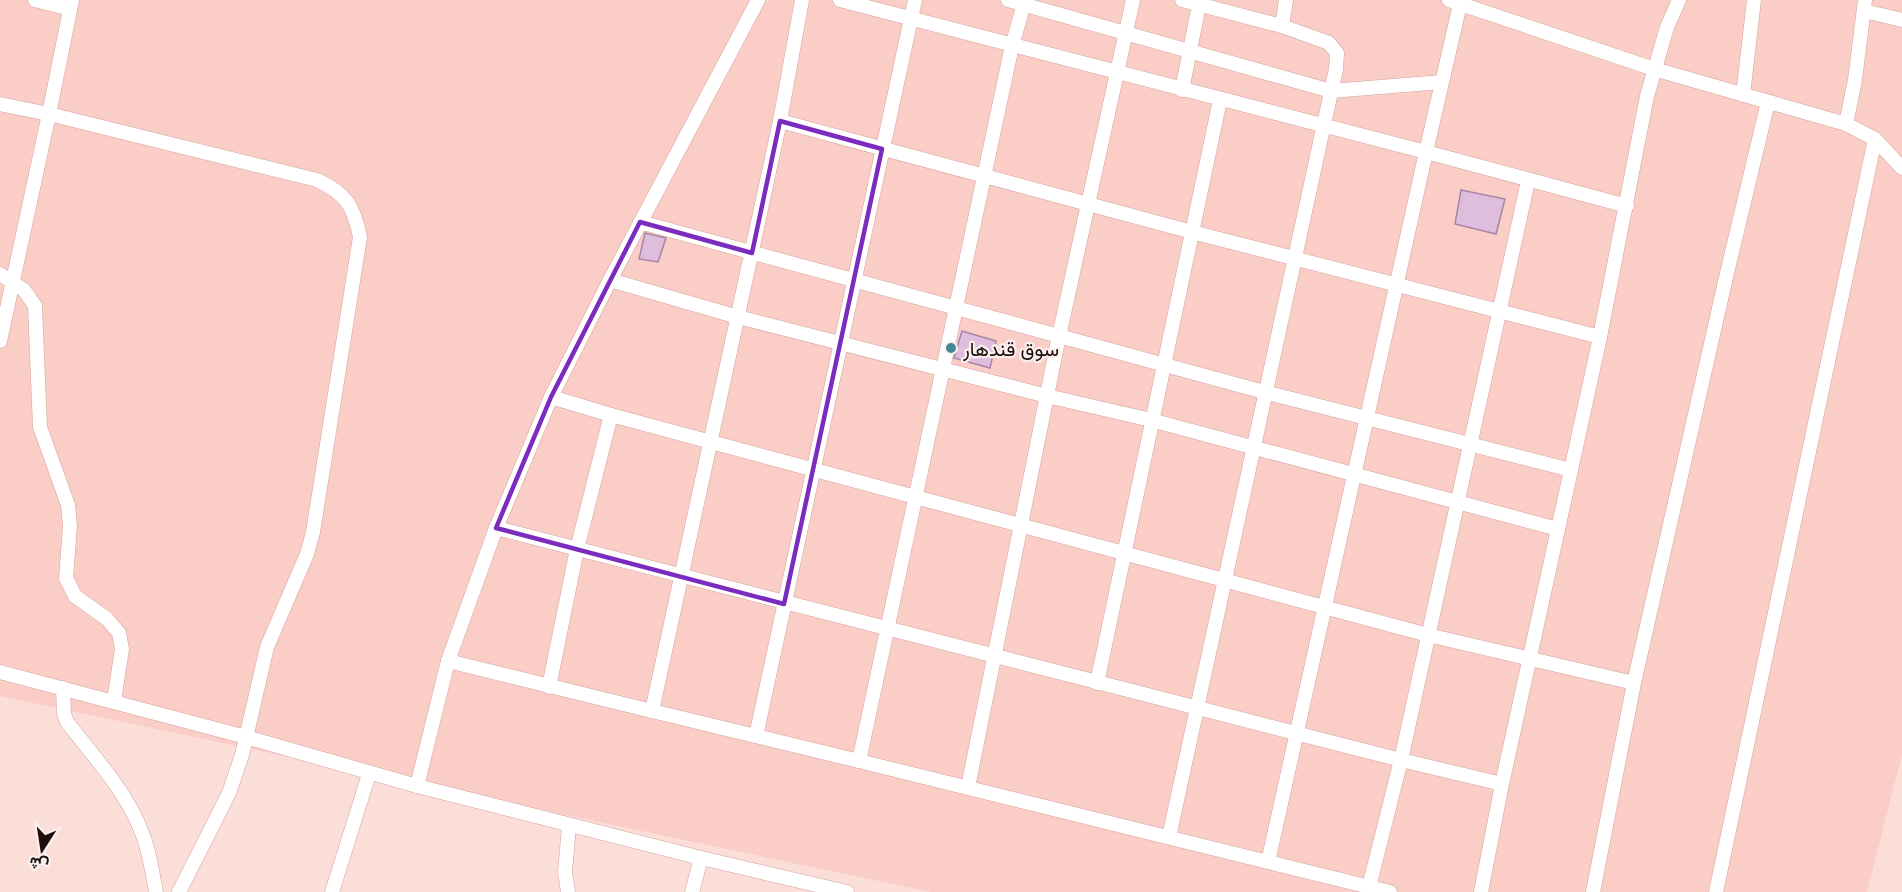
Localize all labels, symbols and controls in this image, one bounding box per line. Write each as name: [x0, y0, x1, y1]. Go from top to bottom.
place label: سوق قندهار: [962, 336, 1059, 362]
marker: سوق قندهار: [944, 341, 958, 355]
north arrow: [12, 820, 72, 880]
text: ش: [27, 853, 50, 876]

